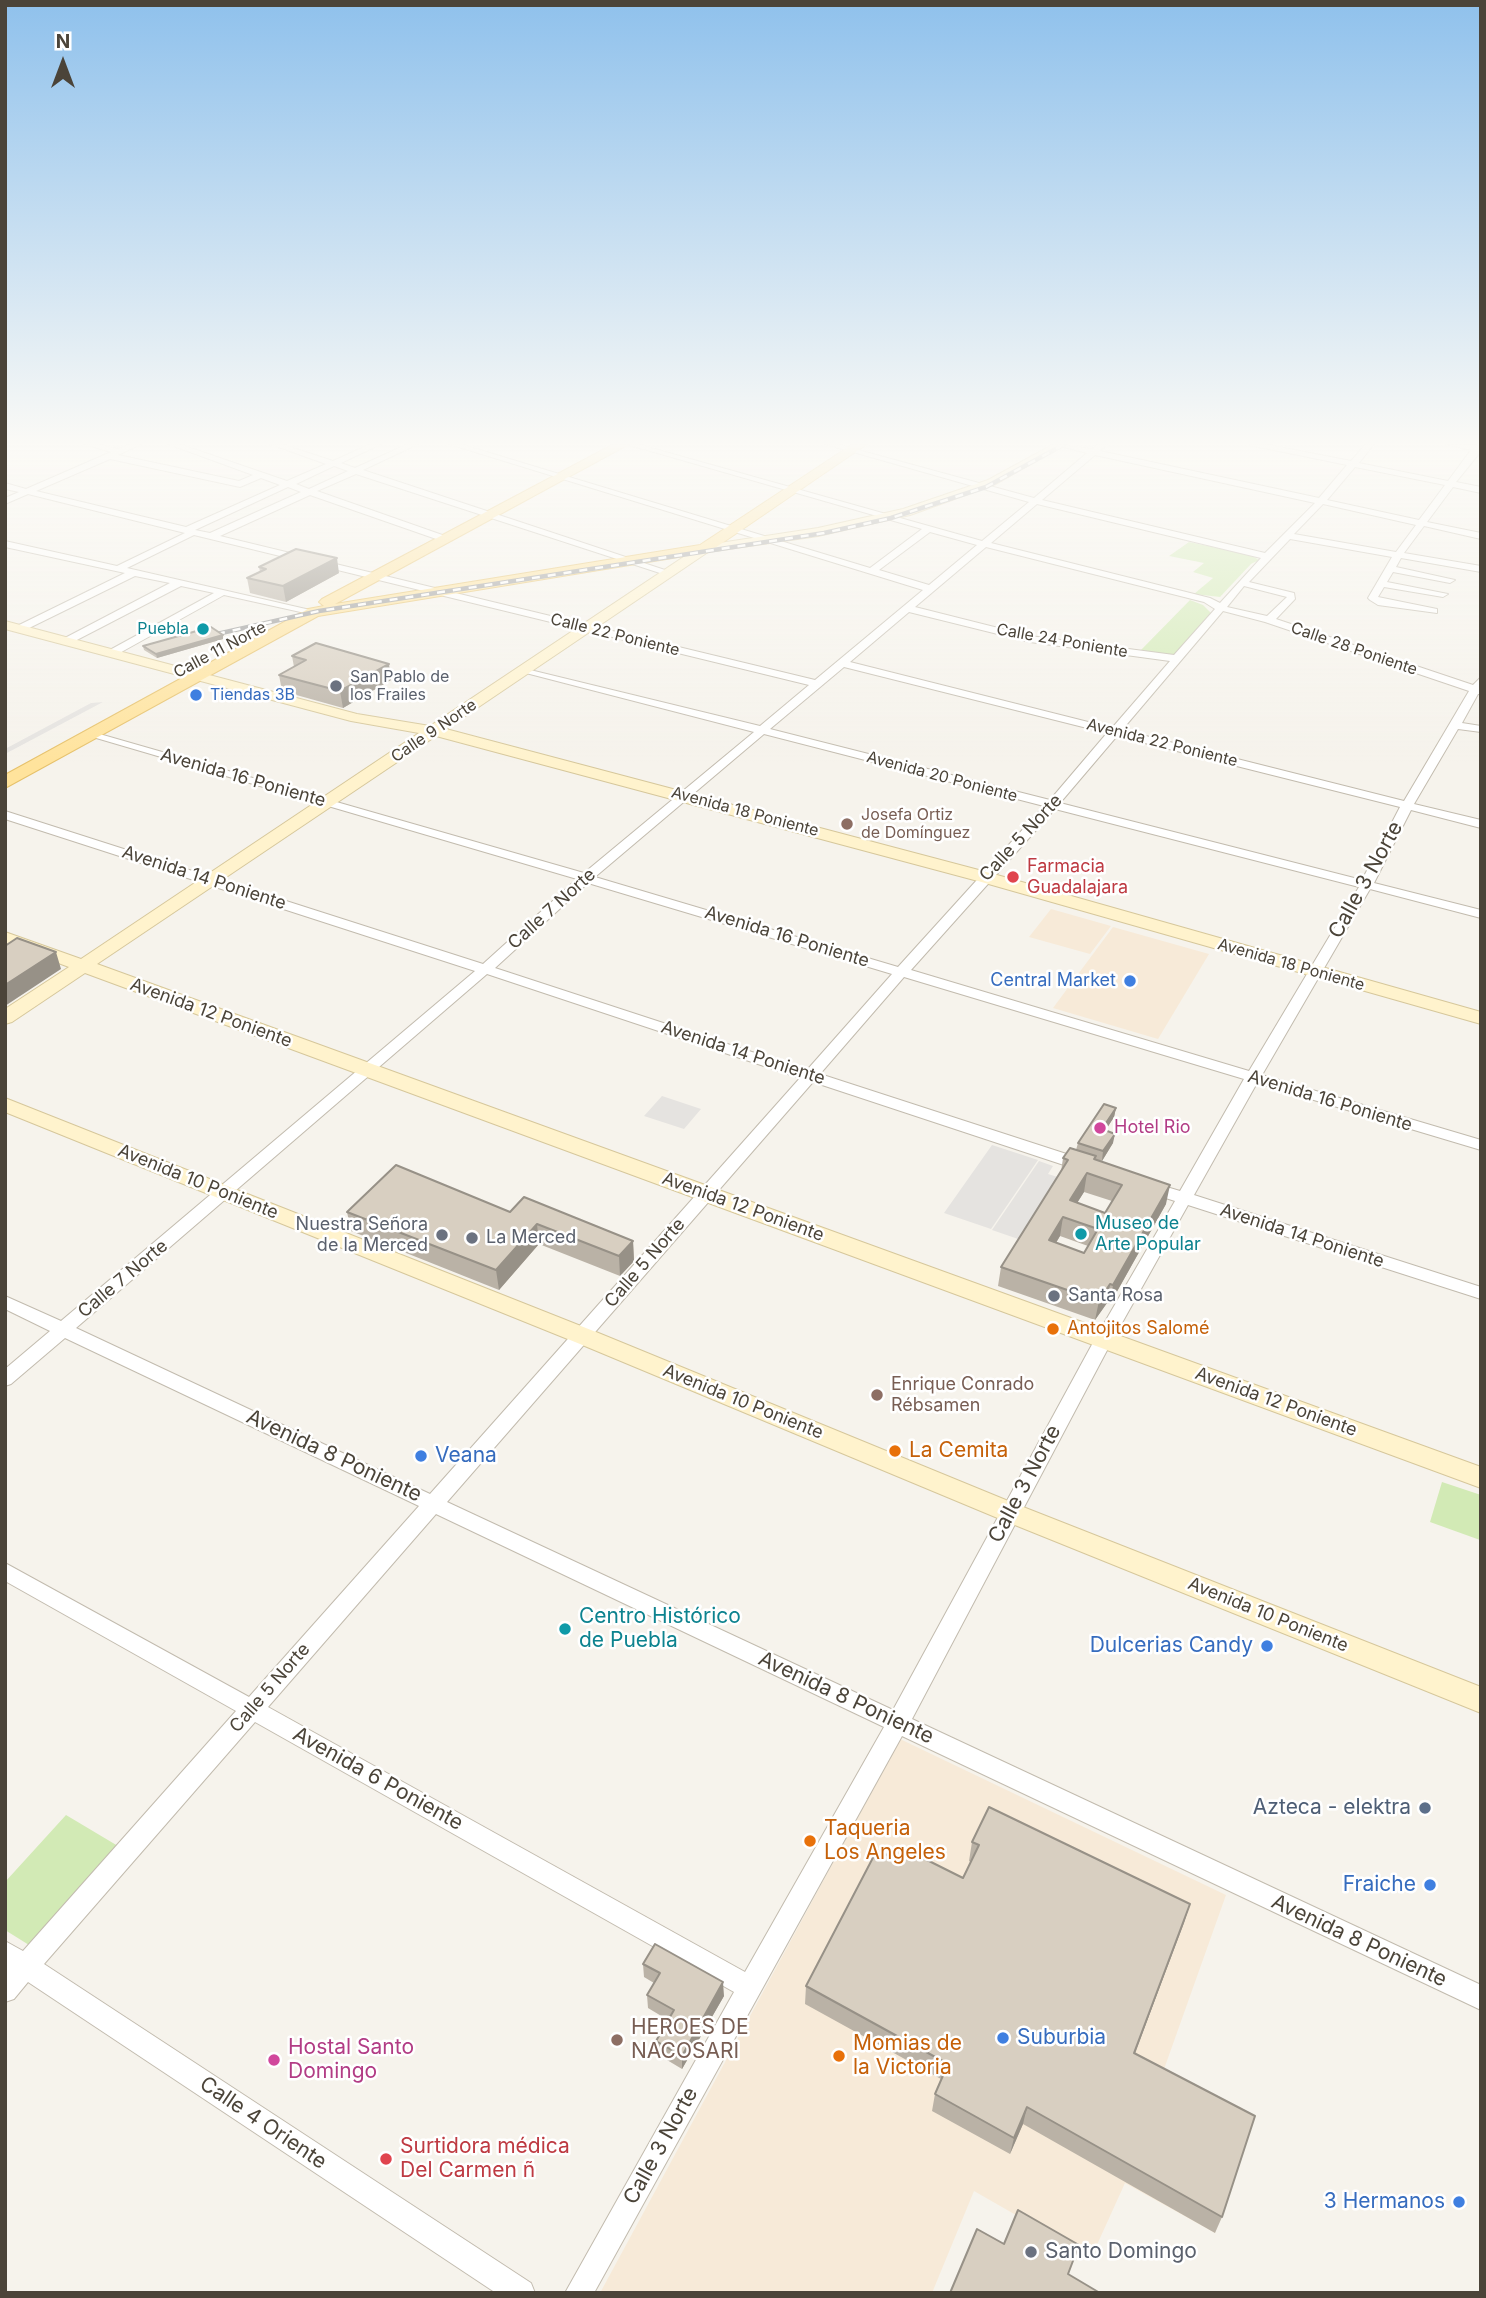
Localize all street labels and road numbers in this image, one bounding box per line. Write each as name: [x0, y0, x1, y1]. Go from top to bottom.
street label: Calle 22 Poniente: [548, 610, 682, 660]
street label: Calle 11 Norte: [170, 618, 270, 682]
street label: Calle 28 Poniente: [1288, 618, 1420, 680]
street label: Calle 24 Poniente: [995, 620, 1129, 662]
street label: Calle 9 Norte: [388, 695, 480, 767]
street label: Avenida 22 Poniente: [1085, 715, 1239, 771]
street label: Avenida 16 Poniente: [158, 744, 328, 812]
street label: Avenida 20 Poniente: [865, 748, 1019, 806]
street label: Avenida 18 Poniente: [669, 783, 821, 841]
street label: Calle 5 Norte: [975, 790, 1067, 886]
street label: Calle 3 Norte: [1323, 817, 1409, 943]
street label: Avenida 14 Poniente: [119, 841, 289, 915]
street label: Calle 7 Norte: [504, 864, 600, 954]
street label: Avenida 16 Poniente: [702, 902, 872, 972]
street label: Avenida 18 Poniente: [1215, 935, 1367, 995]
street label: Avenida 12 Poniente: [127, 974, 295, 1052]
street label: Avenida 14 Poniente: [658, 1016, 828, 1090]
street label: Avenida 16 Poniente: [1245, 1066, 1415, 1136]
street label: Avenida 10 Poniente: [115, 1140, 281, 1224]
street label: Avenida 12 Poniente: [659, 1168, 827, 1246]
street label: Avenida 14 Poniente: [1217, 1199, 1387, 1273]
street label: Calle 5 Norte: [600, 1214, 690, 1312]
street label: Calle 7 Norte: [74, 1235, 172, 1323]
street label: Avenida 10 Poniente: [660, 1360, 826, 1444]
street label: Avenida 12 Poniente: [1192, 1363, 1360, 1441]
street label: Avenida 8 Poniente: [242, 1404, 426, 1508]
street label: Calle 3 Norte: [983, 1421, 1067, 1547]
street label: Avenida 10 Poniente: [1185, 1573, 1351, 1657]
street label: Calle 5 Norte: [225, 1639, 315, 1737]
street label: Avenida 8 Poniente: [754, 1646, 938, 1750]
street label: Avenida 6 Poniente: [289, 1722, 467, 1836]
street label: Avenida 8 Poniente: [1267, 1889, 1451, 1993]
street label: Calle 4 Oriente: [195, 2071, 331, 2175]
street label: Calle 3 Norte: [618, 2083, 704, 2209]

